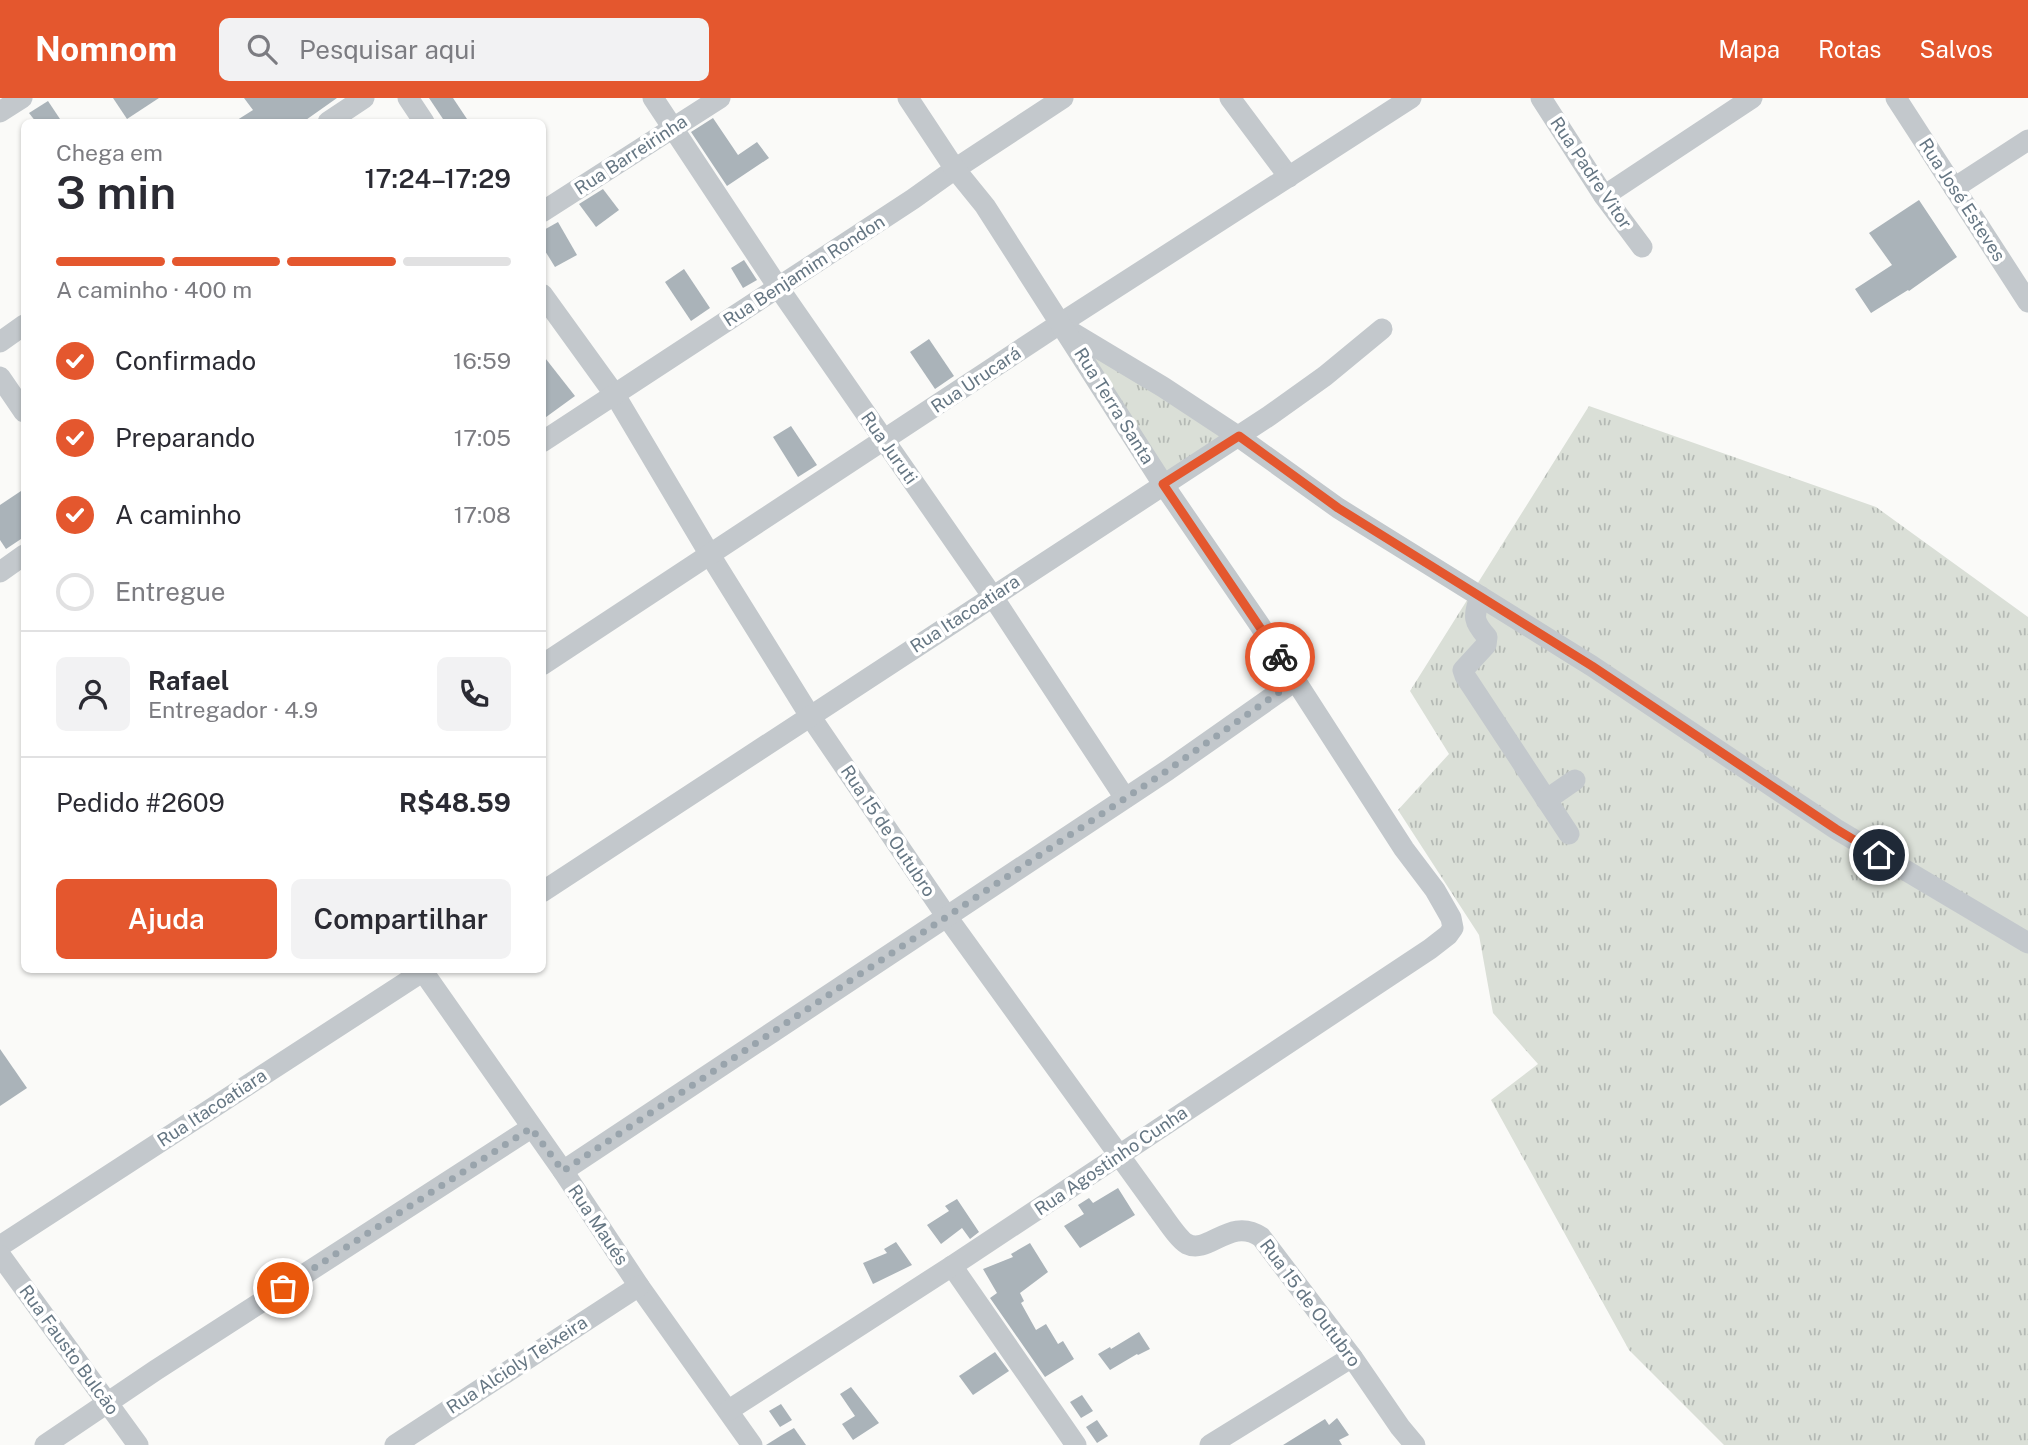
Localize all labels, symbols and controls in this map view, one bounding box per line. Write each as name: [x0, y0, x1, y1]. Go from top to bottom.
search box: [219, 18, 709, 81]
text: Nomnom: [35, 30, 177, 68]
icon: search: [243, 30, 281, 68]
text: Pesquisar aqui: [299, 34, 476, 65]
text: Mapa: [1718, 35, 1780, 63]
text: Rotas: [1818, 35, 1881, 63]
text: Salvos: [1919, 35, 1993, 63]
street label: Rua Barreirinha: [571, 110, 691, 199]
street label: Rua Padre Vitor: [1546, 113, 1637, 233]
street label: Rua José Esteves: [1915, 134, 2010, 265]
text: Chega em: [56, 139, 163, 166]
text: 17:24–17:29: [365, 163, 511, 194]
text: 3 min: [56, 165, 176, 219]
street label: Rua Benjamim Rondon: [719, 211, 888, 331]
text: A caminho · 400 m: [56, 276, 252, 303]
icon: check: [56, 342, 94, 380]
street label: Rua Urucará: [927, 342, 1024, 417]
street label: Rua Terra Santa: [1070, 344, 1159, 468]
text: Confirmado: [115, 345, 256, 376]
text: 16:59: [453, 347, 511, 374]
street label: Rua Juruti: [857, 408, 922, 488]
icon: check: [56, 419, 94, 457]
text: Preparando: [115, 422, 255, 453]
text: 17:05: [454, 424, 511, 451]
icon: check: [56, 496, 94, 534]
text: A caminho: [115, 499, 242, 530]
text: 17:08: [454, 501, 511, 528]
street label: Rua Itacoatiara: [906, 570, 1023, 657]
text: Entregue: [115, 576, 226, 607]
courier: [1245, 622, 1315, 692]
icon: bike: [1261, 638, 1299, 676]
button: person: [56, 657, 130, 731]
button: phone: [437, 657, 511, 731]
text: Rafael: [148, 665, 229, 696]
text: Entregador · 4.9: [148, 696, 318, 723]
street label: Rua 15 de Outubro: [837, 761, 940, 900]
text: Pedido #2609: [56, 787, 225, 818]
text: R$48.59: [399, 787, 511, 818]
pin: [1849, 825, 1909, 885]
icon: home: [1860, 836, 1898, 874]
button: Ajuda: [56, 879, 277, 959]
button: Compartilhar: [291, 879, 511, 959]
street label: Rua Itacoatiara: [153, 1064, 270, 1151]
street label: Rua Agostinho Cunha: [1030, 1102, 1191, 1220]
street label: Rua Maués: [564, 1181, 633, 1269]
street label: Rua 15 de Outubro: [1256, 1235, 1365, 1370]
pin: [253, 1258, 313, 1318]
icon: bag: [264, 1269, 302, 1307]
street label: Rua Fausto Bulcão: [15, 1281, 124, 1419]
street label: Rua Alcioly Teixeira: [443, 1311, 591, 1418]

